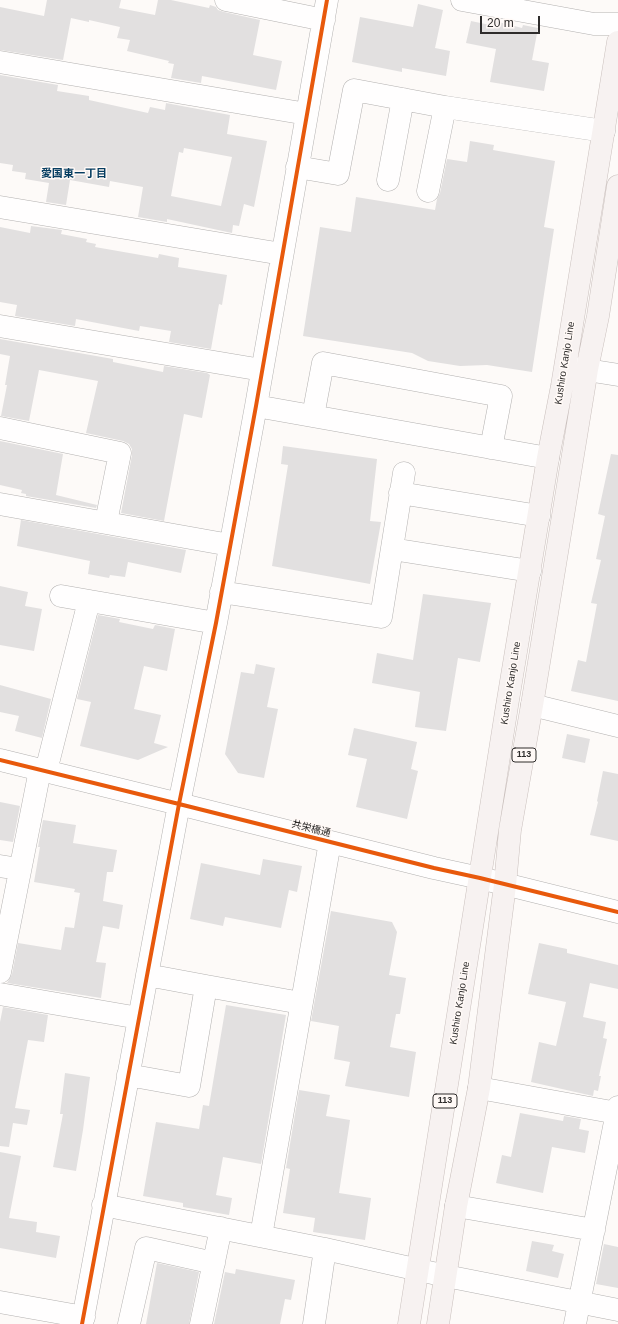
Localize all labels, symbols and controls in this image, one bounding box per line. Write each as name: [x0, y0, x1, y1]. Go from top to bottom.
scale bar: [482, 8, 542, 34]
text: 20 m: [487, 16, 514, 30]
district label: 愛国東一丁目: [41, 167, 107, 181]
street label: Kushiro Kanjo Line: [553, 321, 577, 405]
street label: Kushiro Kanjo Line: [499, 641, 523, 725]
road number: 113: [512, 748, 536, 762]
street label: 共栄橋通: [290, 818, 332, 840]
street label: Kushiro Kanjo Line: [448, 961, 472, 1045]
road number: 113: [433, 1094, 457, 1108]

